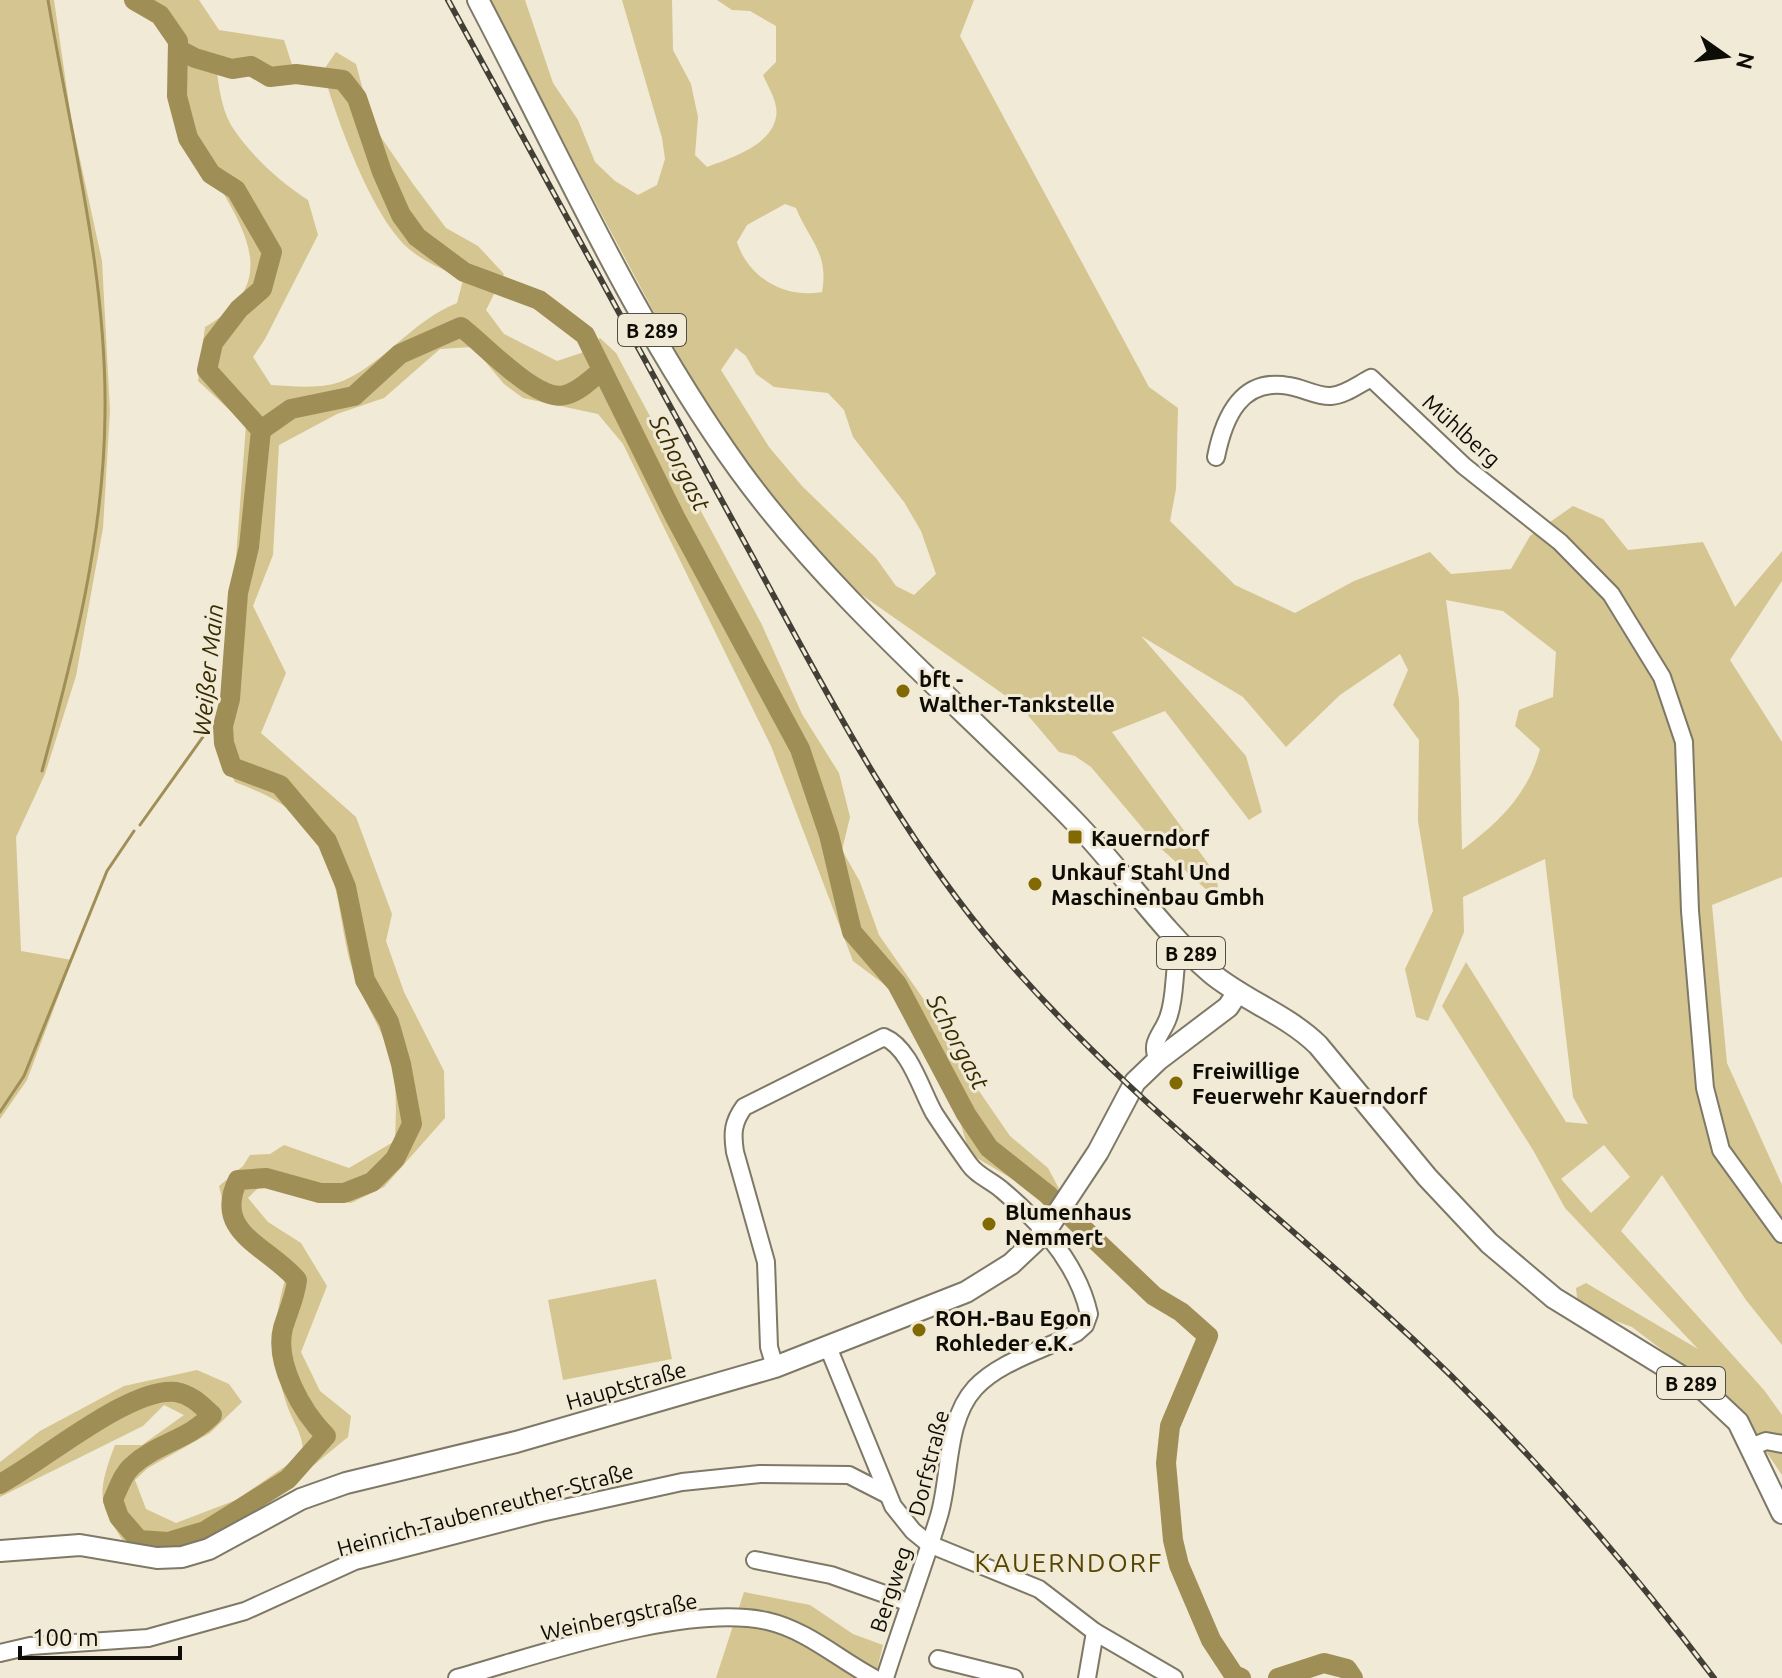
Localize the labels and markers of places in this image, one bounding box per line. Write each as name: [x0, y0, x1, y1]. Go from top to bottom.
place label: bft - Walther-Tankstelle: [919, 666, 1115, 716]
marker: bft - Walther-Tankstelle: [894, 682, 912, 700]
place label: Kauerndorf: [1091, 825, 1210, 850]
marker: Kauerndorf: [1066, 828, 1084, 846]
place label: Unkauf Stahl Und Maschinenbau Gmbh: [1051, 859, 1265, 909]
marker: Unkauf Stahl Und Maschinenbau Gmbh: [1026, 875, 1044, 893]
place label: Freiwillige Feuerwehr Kauerndorf: [1192, 1058, 1428, 1108]
marker: Freiwillige Feuerwehr Kauerndorf: [1167, 1074, 1185, 1092]
place label: Blumenhaus Nemmert: [1005, 1199, 1132, 1249]
marker: Blumenhaus Nemmert: [980, 1215, 998, 1233]
place label: ROH.-Bau Egon Rohleder e.K.: [935, 1305, 1092, 1355]
marker: ROH.-Bau Egon Rohleder e.K.: [910, 1321, 928, 1339]

